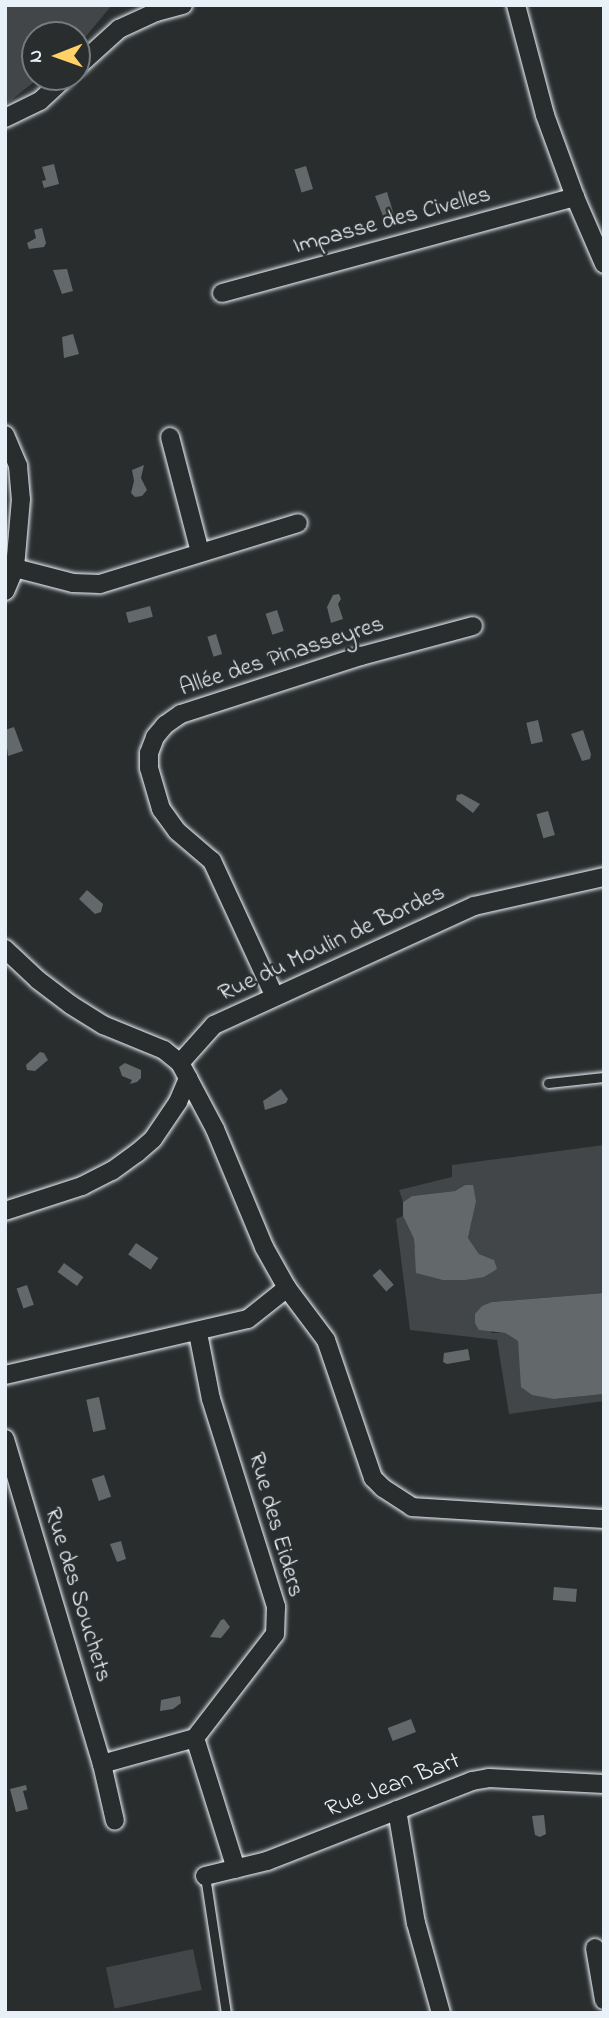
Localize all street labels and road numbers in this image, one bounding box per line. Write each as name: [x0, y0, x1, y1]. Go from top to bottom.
street label: Impasse des Civelles: [290, 181, 494, 261]
street label: Allée des Pinasseyres: [176, 610, 388, 704]
street label: Rue du Moulin de Bordes: [214, 879, 450, 1009]
street label: Rue des Eiders: [241, 1449, 309, 1601]
street label: Rue des Souchets: [37, 1504, 117, 1686]
street label: Rue Jean Bart: [322, 1747, 464, 1825]

